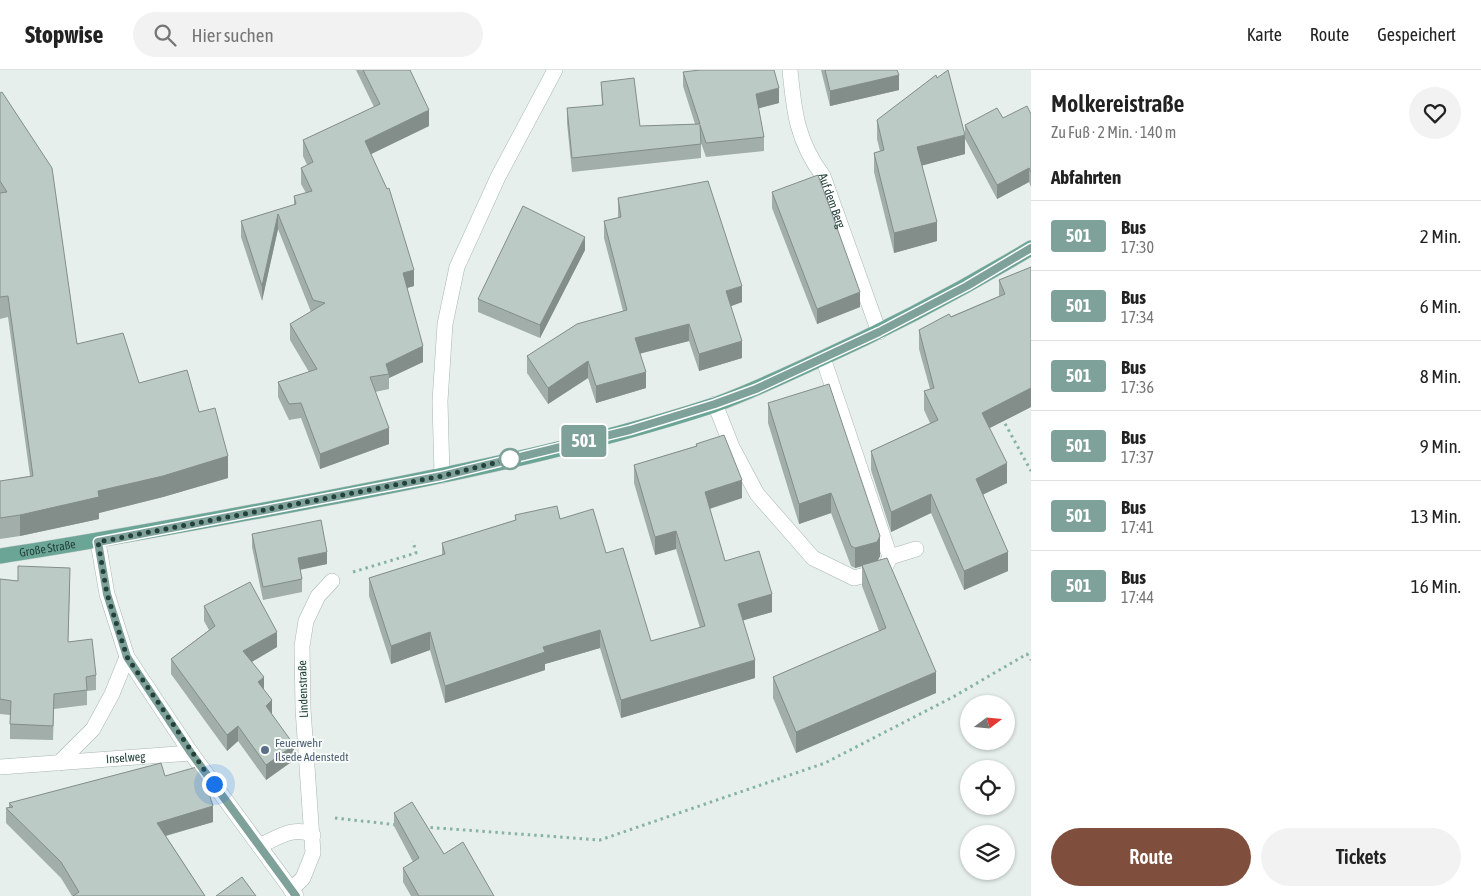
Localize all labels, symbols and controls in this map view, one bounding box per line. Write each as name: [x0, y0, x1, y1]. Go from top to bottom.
search box: [133, 12, 483, 57]
text: Stopwise: [25, 21, 103, 48]
icon: search: [151, 21, 179, 49]
text: Hier suchen: [191, 24, 274, 46]
text: Karte: [1247, 24, 1282, 45]
text: Route: [1310, 24, 1349, 45]
text: Gespeichert: [1377, 24, 1456, 45]
button: heart: [1409, 87, 1461, 139]
text: Molkereistraße: [1051, 90, 1185, 117]
text: Zu Fuß · 2 Min. · 140 m: [1051, 123, 1176, 141]
text: Abfahrten: [1051, 166, 1121, 188]
street label: Auf dem Berg: [816, 171, 848, 231]
text: Bus: [1121, 216, 1146, 238]
text: 501: [1066, 225, 1091, 246]
text: 2 Min.: [1420, 225, 1461, 247]
text: 17:30: [1121, 238, 1154, 256]
text: Bus: [1121, 286, 1146, 308]
text: 501: [1066, 295, 1091, 316]
text: 6 Min.: [1420, 295, 1461, 317]
text: 17:34: [1121, 308, 1154, 326]
text: Bus: [1121, 356, 1146, 378]
text: 501: [1066, 365, 1091, 386]
text: 8 Min.: [1420, 365, 1461, 387]
text: 17:36: [1121, 378, 1154, 396]
line badge: 501: [555, 425, 613, 457]
text: Bus: [1121, 426, 1146, 448]
text: 501: [571, 430, 597, 451]
text: 501: [1066, 435, 1091, 456]
text: 9 Min.: [1420, 435, 1461, 457]
unlabelled marker: [499, 448, 521, 470]
text: 17:37: [1121, 448, 1154, 466]
text: Bus: [1121, 496, 1146, 518]
text: 501: [1066, 505, 1091, 526]
text: 13 Min.: [1411, 505, 1461, 527]
text: 17:41: [1121, 518, 1154, 536]
street label: Große Straße: [18, 537, 77, 560]
text: Bus: [1121, 566, 1146, 588]
text: 501: [1066, 575, 1091, 596]
text: 16 Min.: [1411, 575, 1461, 597]
text: 17:44: [1121, 588, 1154, 606]
street label: Lindenstraße: [295, 660, 311, 718]
north arrow: [960, 695, 1015, 750]
map controls: [960, 695, 1015, 880]
place label: Feuerwehr Ilsede Adenstedt: [275, 736, 349, 764]
marker: Feuerwehr Ilsede Adenstedt: [259, 744, 271, 756]
street label: Inselweg: [106, 749, 147, 766]
button: locate: [960, 760, 1015, 815]
your location: [202, 772, 227, 797]
button: layers: [960, 825, 1015, 880]
button: Route: [1051, 828, 1251, 886]
button: Tickets: [1261, 828, 1461, 886]

